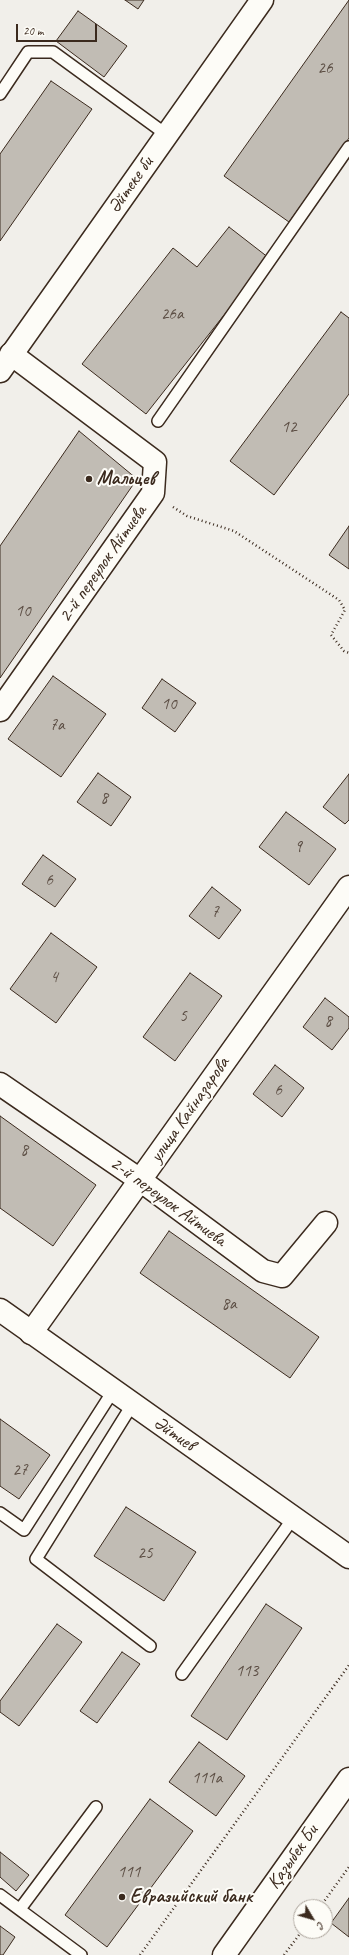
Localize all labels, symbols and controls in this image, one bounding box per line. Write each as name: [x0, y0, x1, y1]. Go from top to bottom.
scale bar: [18, 16, 99, 42]
text: 20 m: [23, 23, 43, 39]
house number: 26: [317, 59, 333, 79]
street label: Әйтеке би: [103, 152, 159, 218]
house number: 26а: [161, 305, 183, 325]
house number: 12: [281, 418, 297, 438]
place label: Мальцев: [97, 468, 155, 490]
marker: Мальцев: [84, 474, 94, 484]
street label: 2-й переулок Айтиева: [54, 501, 152, 627]
house number: 10: [15, 602, 31, 622]
house number: 10: [161, 695, 177, 715]
house number: 7а: [49, 716, 65, 736]
house number: 8: [100, 789, 108, 809]
house number: 9: [294, 838, 302, 858]
house number: 6: [45, 871, 53, 891]
house number: 7: [211, 903, 219, 923]
house number: 4: [50, 968, 58, 988]
house number: 5: [179, 1007, 187, 1027]
house number: 8: [324, 1012, 332, 1032]
street label: улица Кайназарова: [145, 1053, 235, 1167]
house number: 6: [274, 1081, 282, 1101]
house number: 8: [20, 1141, 28, 1161]
street label: 2-й переулок Айтиева: [105, 1152, 231, 1252]
house number: 8а: [221, 1295, 237, 1315]
street label: Әйтиев: [149, 1412, 199, 1456]
house number: 27: [12, 1461, 28, 1481]
house number: 25: [137, 1544, 153, 1564]
house number: 113: [236, 1662, 258, 1682]
house number: 111а: [192, 1769, 222, 1789]
street label: Қазыбек Би: [263, 1820, 323, 1894]
house number: 111: [118, 1863, 140, 1883]
place label: Евразийский банк: [130, 1886, 253, 1908]
marker: Евразийский банк: [117, 1892, 127, 1902]
north arrow: [293, 1899, 333, 1939]
text: С: [314, 1919, 329, 1932]

